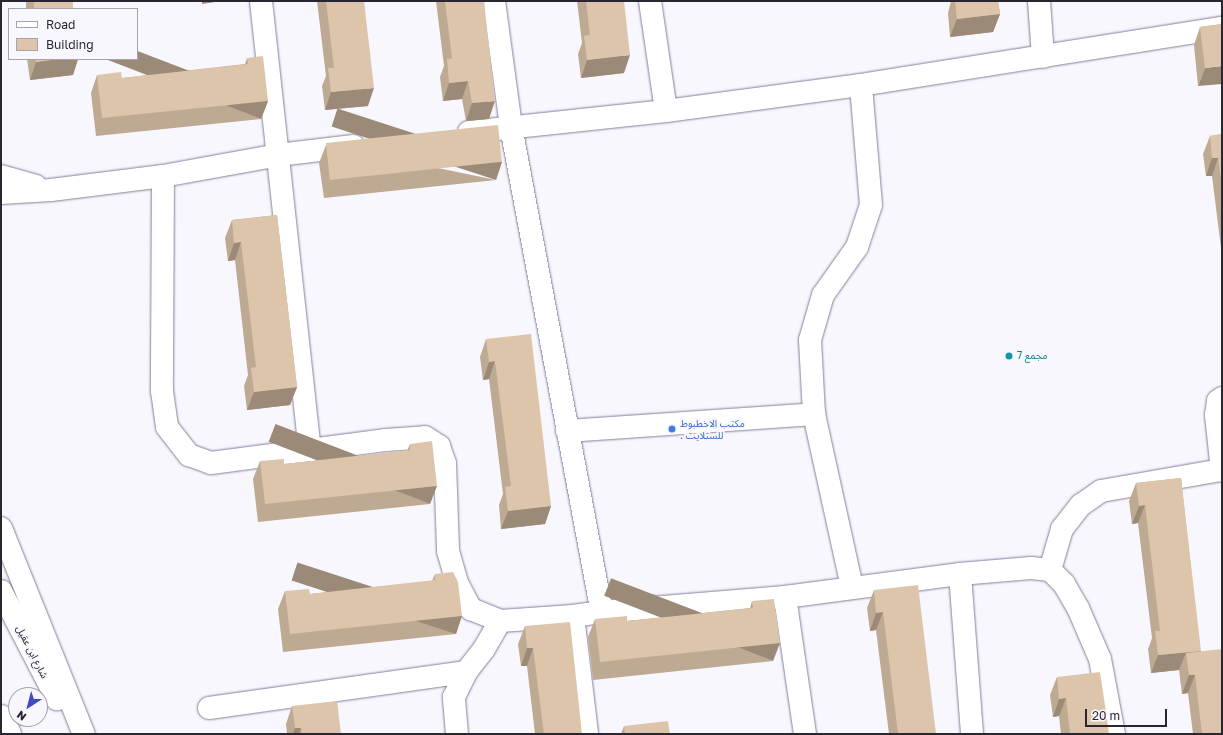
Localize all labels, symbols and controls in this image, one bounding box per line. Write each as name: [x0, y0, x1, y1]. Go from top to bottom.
legend: [8, 8, 138, 60]
text: Road: [46, 17, 75, 32]
text: Building: [46, 37, 94, 52]
place label: مجمع 7: [1017, 350, 1048, 362]
marker: مجمع 7: [1004, 351, 1014, 361]
place label: مكتب الاخطبوط . للستلايت: [680, 417, 745, 440]
marker: مكتب الاخطبوط . للستلايت: [667, 424, 677, 434]
street label: شارع ابن عقيل: [14, 623, 50, 681]
north arrow: [8, 687, 48, 727]
scale bar: [1087, 701, 1169, 727]
text: 20 m: [1092, 708, 1120, 723]
text: N: [14, 709, 28, 724]

